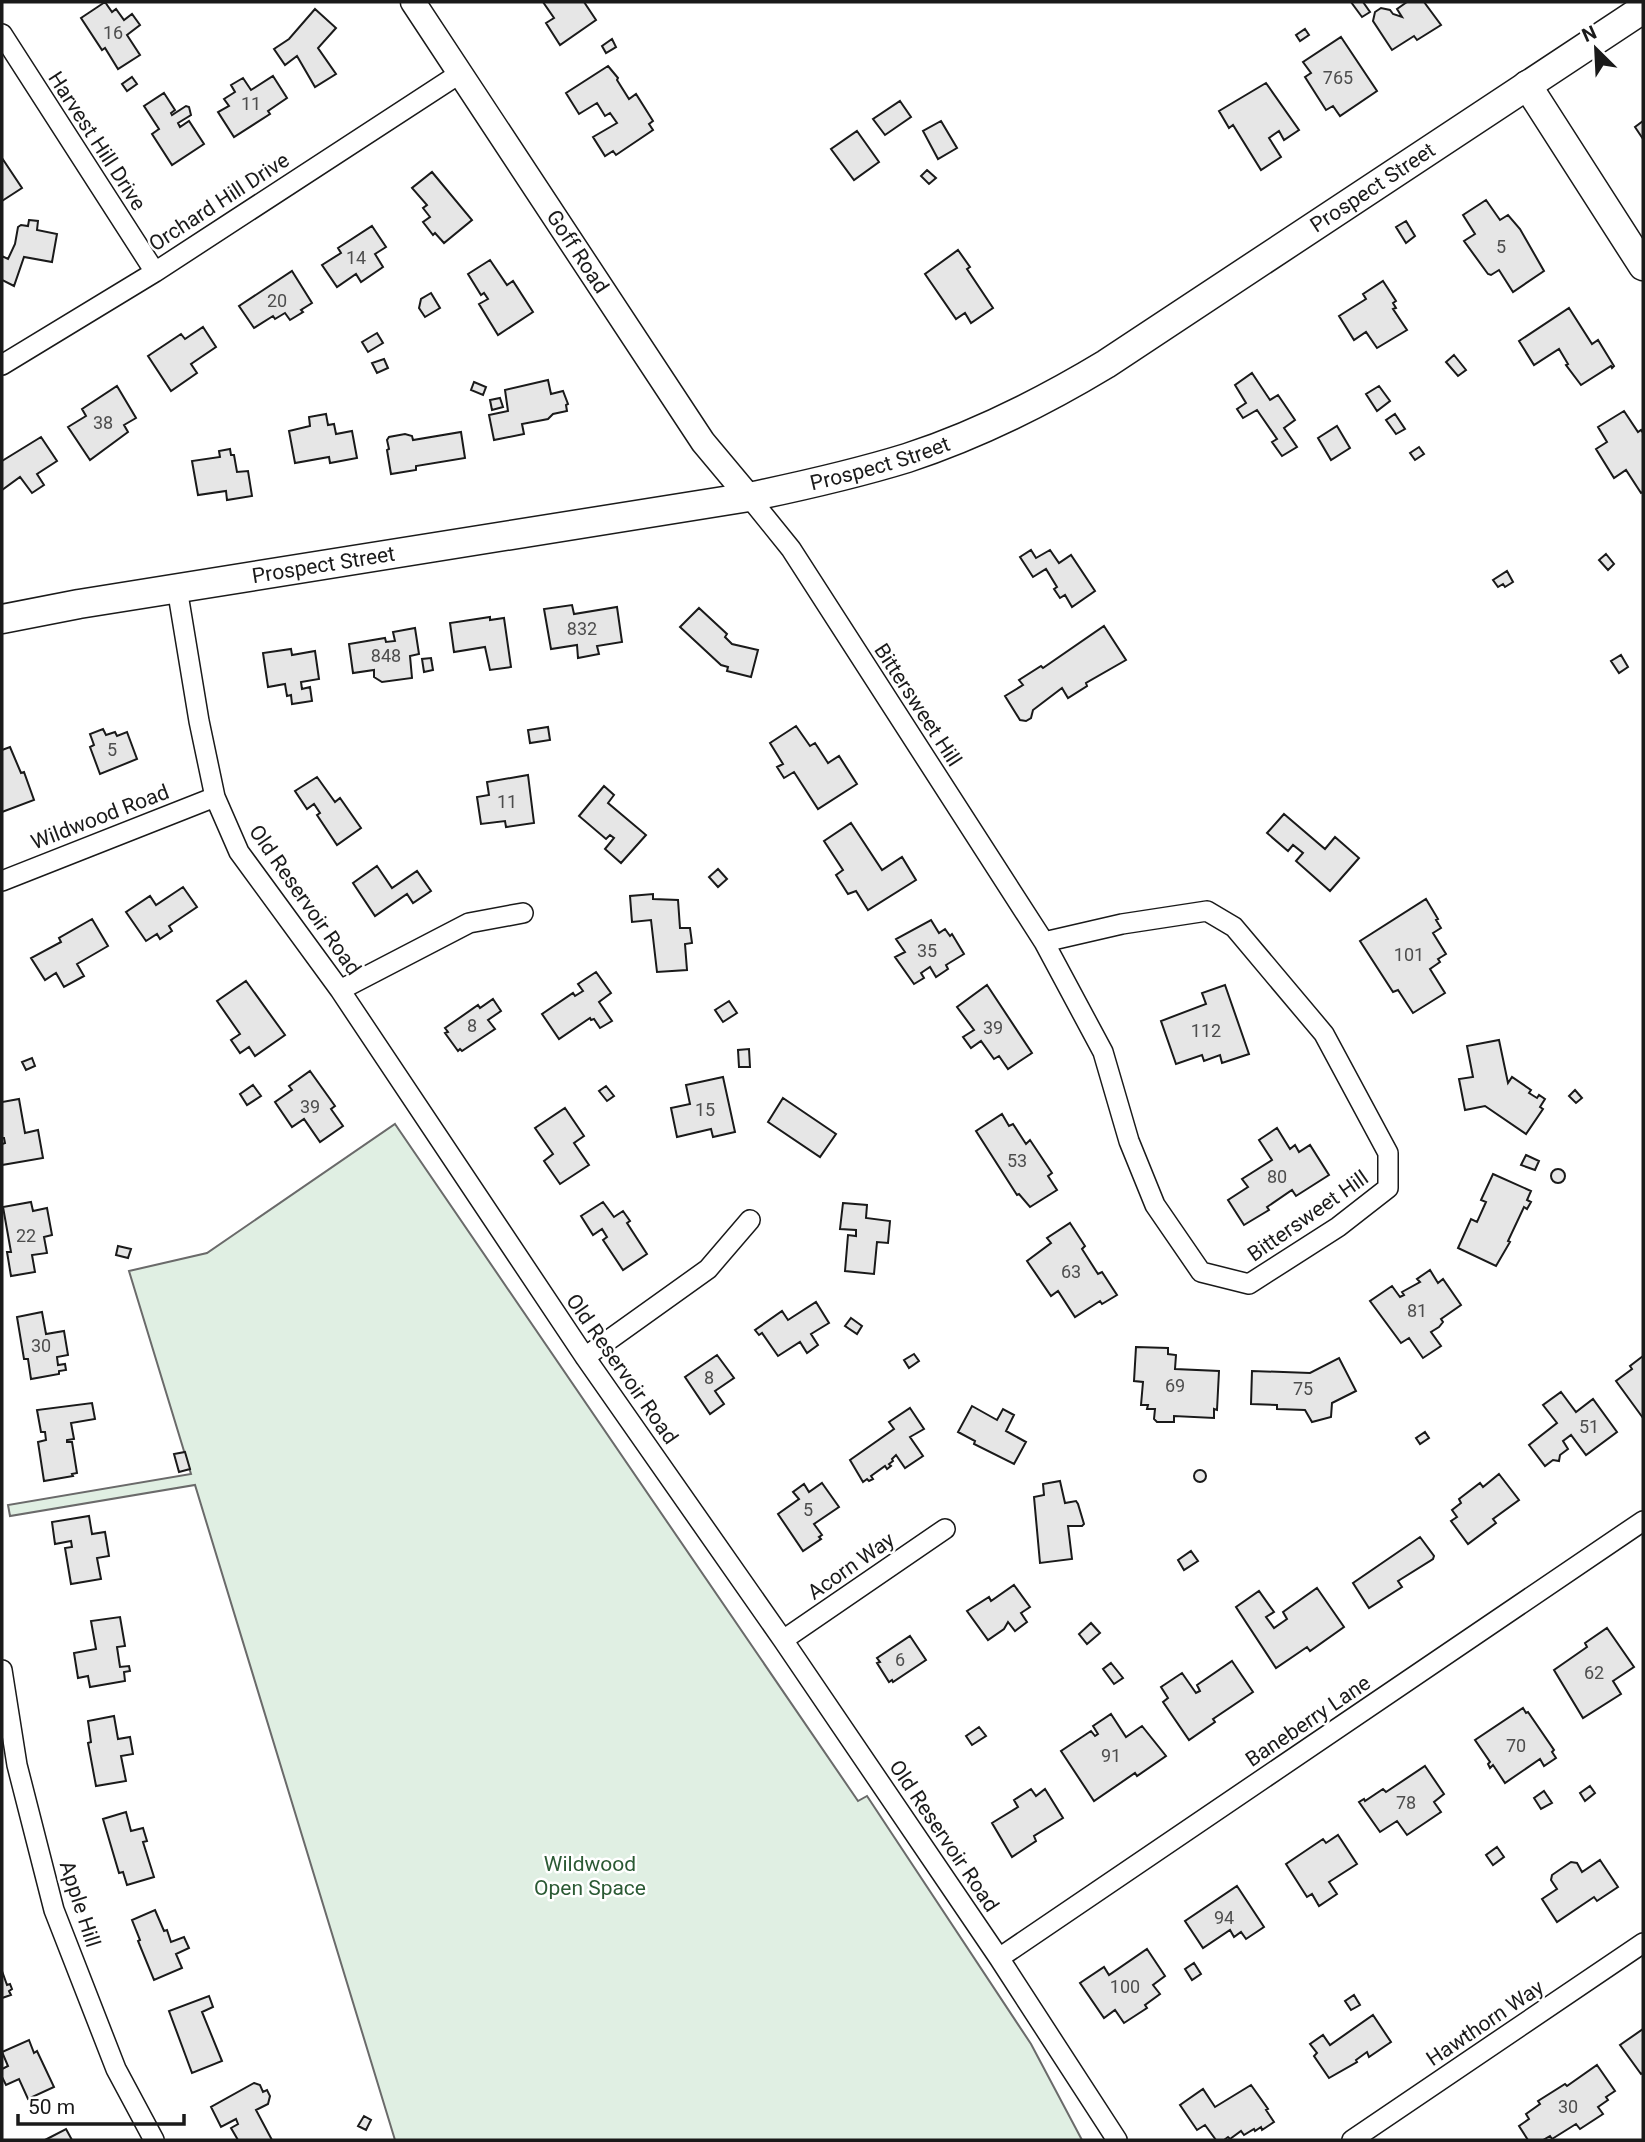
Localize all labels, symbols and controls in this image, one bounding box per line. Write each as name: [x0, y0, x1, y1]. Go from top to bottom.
north arrow: [1561, 14, 1631, 84]
text: N: [1578, 21, 1600, 47]
house number: 16: [103, 22, 123, 43]
street label: Harvest Hill Drive: [43, 67, 151, 215]
house number: 765: [1323, 67, 1353, 88]
house number: 11: [241, 93, 261, 114]
street label: Prospect Street: [1306, 138, 1440, 238]
street label: Orchard Hill Drive: [145, 148, 293, 256]
street label: Goff Road: [542, 206, 614, 298]
house number: 5: [1496, 236, 1506, 257]
house number: 14: [346, 247, 366, 268]
house number: 20: [267, 290, 287, 311]
house number: 38: [93, 412, 113, 433]
street label: Prospect Street: [808, 432, 953, 495]
street label: Prospect Street: [250, 542, 397, 588]
house number: 832: [567, 618, 597, 639]
street label: Bittersweet Hill: [869, 639, 967, 771]
house number: 848: [371, 645, 401, 666]
house number: 5: [107, 739, 117, 760]
street label: Wildwood Road: [28, 780, 172, 854]
house number: 11: [497, 791, 517, 812]
street label: Old Reservoir Road: [244, 820, 366, 980]
house number: 35: [917, 940, 937, 961]
house number: 101: [1394, 944, 1424, 965]
house number: 8: [467, 1015, 477, 1036]
house number: 39: [983, 1017, 1003, 1038]
house number: 112: [1191, 1020, 1221, 1041]
house number: 39: [300, 1096, 320, 1117]
house number: 15: [695, 1099, 715, 1120]
house number: 53: [1007, 1150, 1027, 1171]
street label: Bittersweet Hill: [1243, 1166, 1373, 1266]
house number: 80: [1267, 1166, 1287, 1187]
house number: 22: [16, 1225, 36, 1246]
house number: 63: [1061, 1261, 1081, 1282]
street label: Old Reservoir Road: [561, 1289, 683, 1449]
house number: 81: [1407, 1300, 1427, 1321]
house number: 30: [31, 1335, 51, 1356]
house number: 8: [704, 1367, 714, 1388]
house number: 69: [1165, 1375, 1185, 1396]
house number: 75: [1293, 1378, 1313, 1399]
house number: 51: [1579, 1416, 1599, 1437]
house number: 5: [803, 1499, 813, 1520]
street label: Acorn Way: [803, 1527, 899, 1605]
house number: 6: [895, 1649, 905, 1670]
house number: 62: [1584, 1662, 1604, 1683]
street label: Baneberry Lane: [1241, 1670, 1375, 1772]
house number: 70: [1506, 1735, 1526, 1756]
house number: 91: [1101, 1745, 1121, 1766]
street label: Old Reservoir Road: [884, 1756, 1004, 1916]
house number: 78: [1396, 1792, 1416, 1813]
park label: Wildwood Open Space: [534, 1852, 646, 1900]
street label: Apple Hill: [55, 1858, 105, 1950]
house number: 94: [1214, 1907, 1234, 1928]
street label: Hawthorn Way: [1422, 1975, 1548, 2071]
house number: 100: [1110, 1976, 1140, 1997]
scale bar: [18, 2082, 184, 2126]
text: 50 m: [28, 2095, 75, 2119]
house number: 30: [1558, 2096, 1578, 2117]

